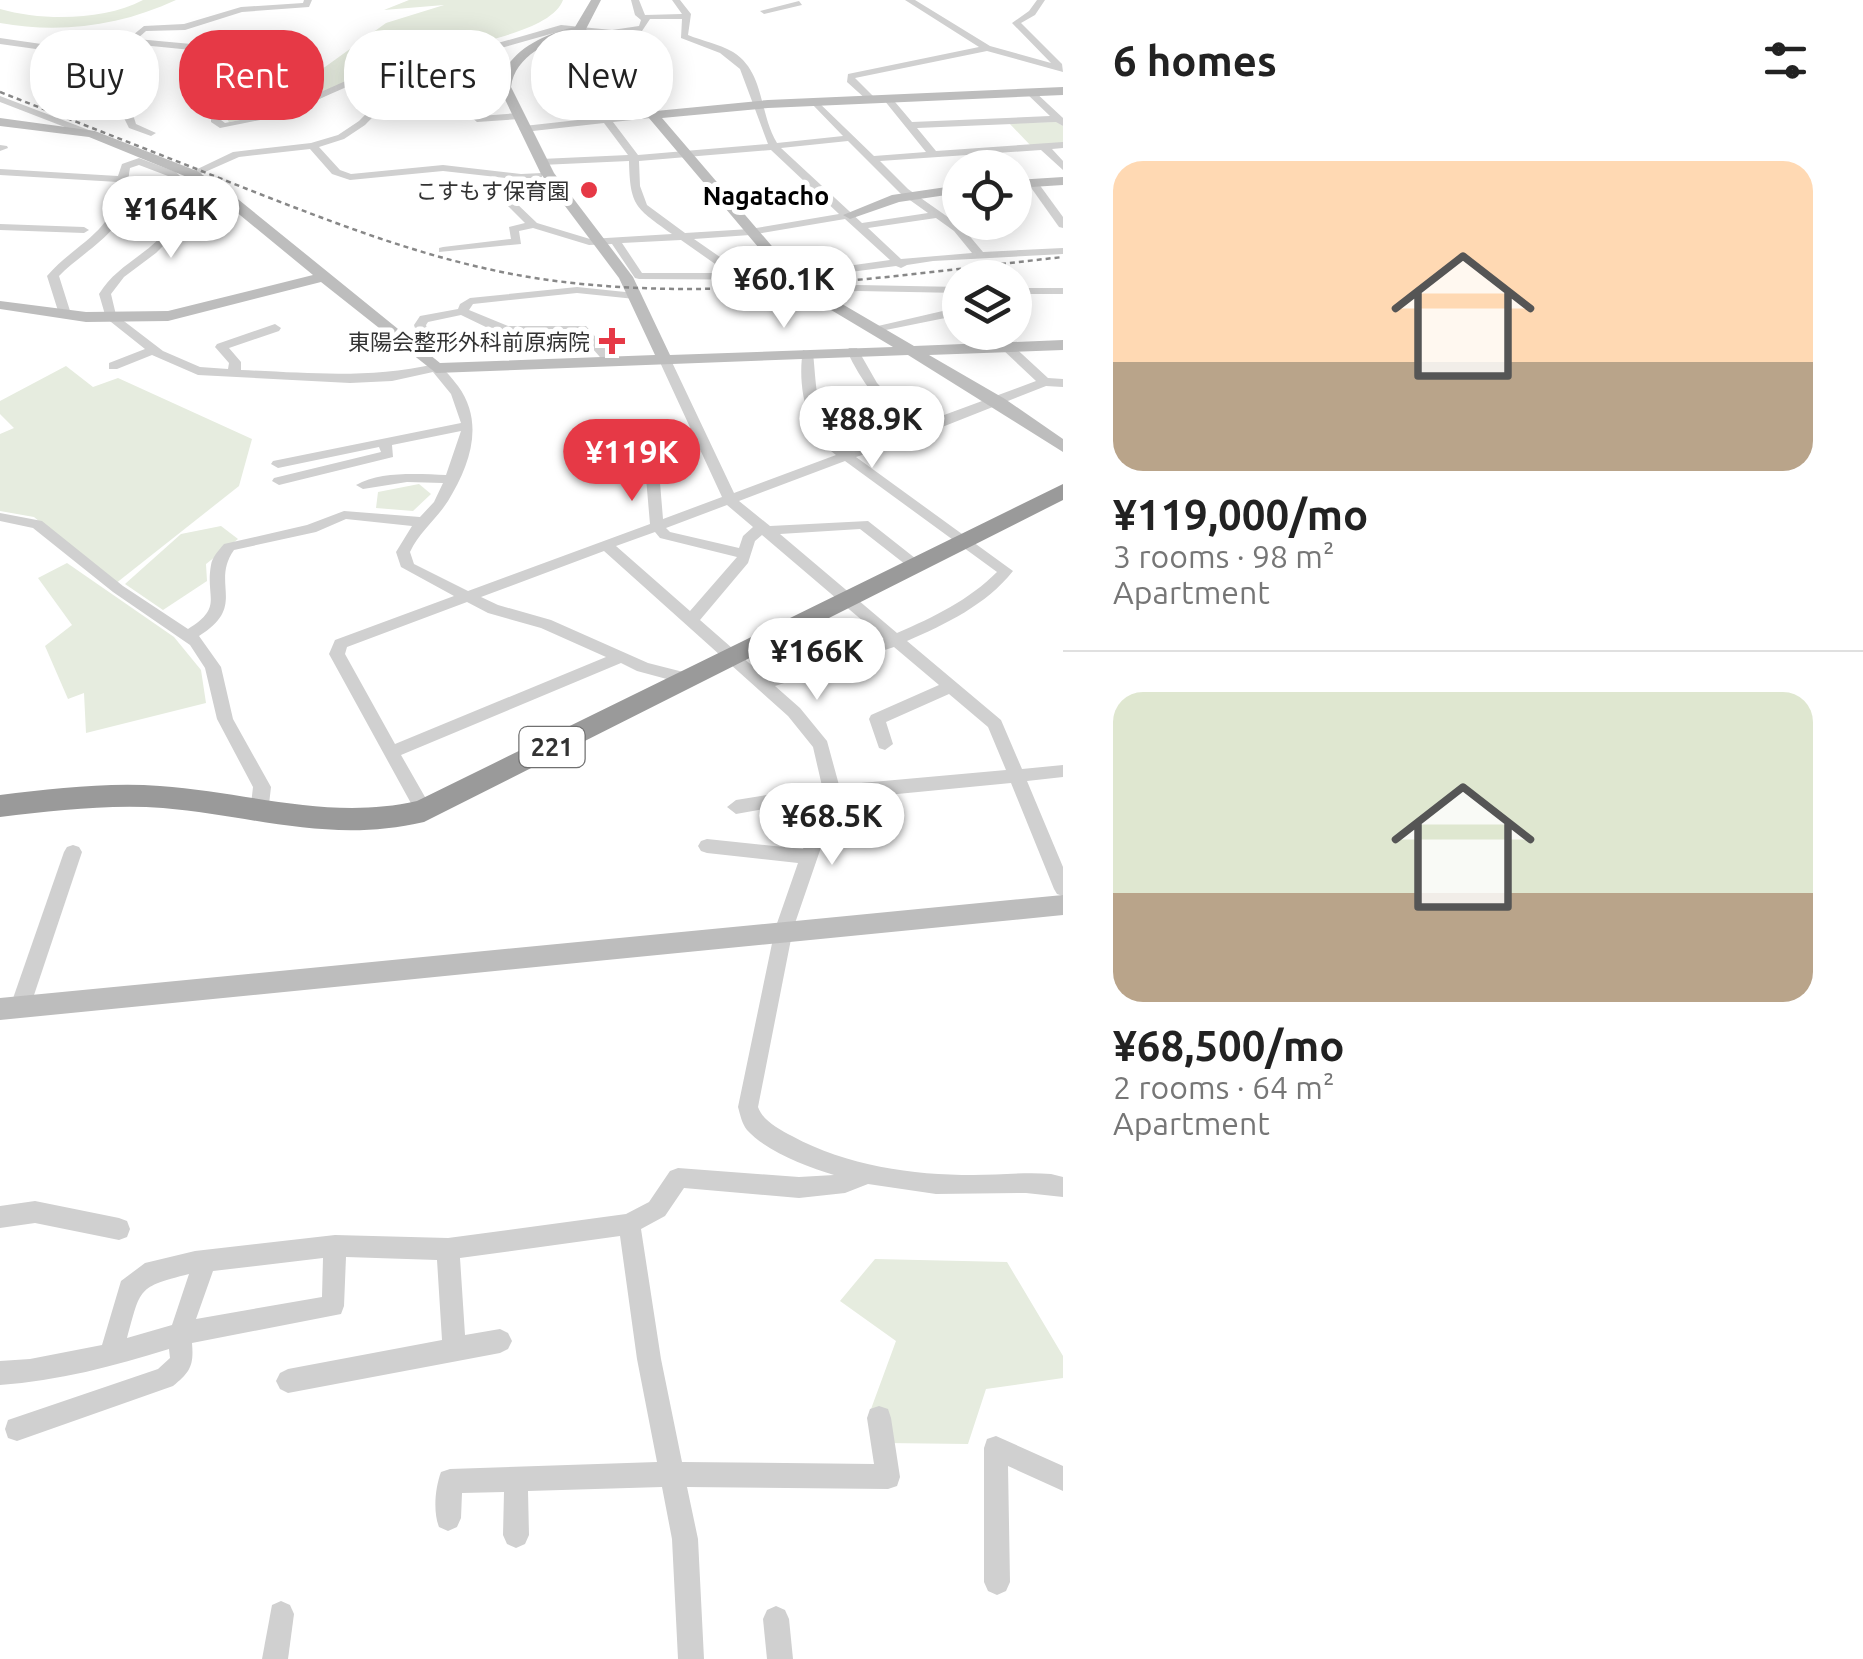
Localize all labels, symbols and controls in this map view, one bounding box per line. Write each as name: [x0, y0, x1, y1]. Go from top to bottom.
chip: Buy: [30, 30, 159, 120]
chip: Rent: [179, 30, 324, 120]
chip: Filters: [344, 30, 511, 120]
chip: New: [531, 30, 673, 120]
icon: filters: [1758, 33, 1813, 88]
text: 6 homes: [1113, 37, 1277, 84]
map controls: [942, 150, 1032, 350]
button: locate: [942, 150, 1032, 240]
pin: ¥164K: [101, 176, 241, 261]
place label: こすもす保育園: [415, 178, 569, 203]
marker: こすもす保育園: [578, 179, 600, 201]
district label: Nagatacho: [703, 182, 829, 210]
text: ¥164K: [124, 190, 218, 226]
icon: home: [1373, 226, 1553, 406]
pin: ¥60.1K: [703, 246, 865, 331]
text: ¥60.1K: [733, 260, 835, 296]
button: layers: [942, 260, 1032, 350]
marker: 東陽会整形外科前原病院: [599, 328, 625, 354]
place label: 東陽会整形外科前原病院: [348, 329, 590, 354]
pin: ¥88.9K: [791, 386, 953, 471]
text: ¥88.9K: [821, 400, 923, 436]
pin: ¥119K: [562, 419, 702, 504]
text: ¥119K: [585, 433, 679, 469]
text: ¥119,000/mo: [1113, 491, 1368, 538]
text: 3 rooms · 98 m²: [1113, 538, 1334, 574]
text: Apartment: [1113, 574, 1270, 610]
pin: ¥166K: [747, 618, 887, 703]
text: ¥166K: [770, 632, 864, 668]
road number: 221: [520, 727, 584, 767]
icon: home: [1373, 757, 1553, 937]
pin: ¥68.5K: [751, 783, 913, 868]
text: ¥68.5K: [781, 797, 883, 833]
text: ¥68,500/mo: [1113, 1022, 1345, 1069]
text: 2 rooms · 64 m²: [1113, 1069, 1334, 1105]
text: Apartment: [1113, 1105, 1270, 1141]

